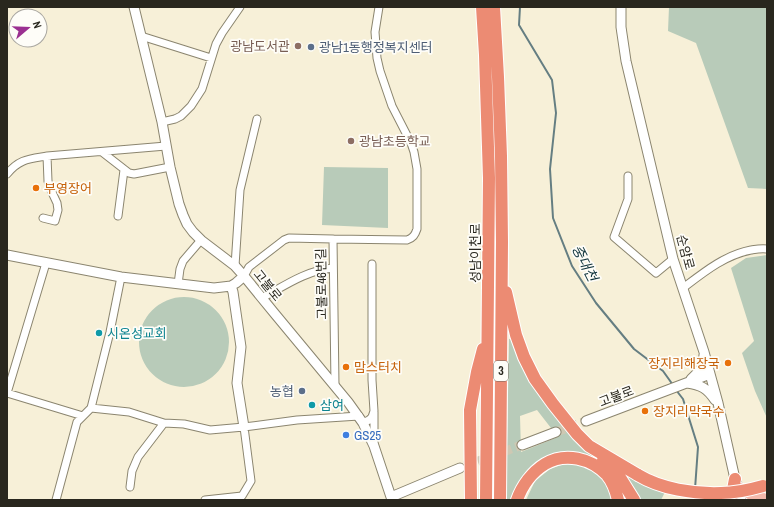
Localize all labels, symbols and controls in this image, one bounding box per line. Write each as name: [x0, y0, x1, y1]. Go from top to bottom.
north arrow: [8, 8, 48, 48]
text: N: [30, 19, 45, 30]
place label: 광남도서관: [230, 38, 290, 55]
place label: 광남1동행정복지센터: [319, 39, 433, 56]
marker: 광남도서관: [293, 41, 303, 51]
marker: 광남1동행정복지센터: [306, 42, 316, 52]
place label: 광남초등학교: [359, 133, 431, 150]
marker: 광남초등학교: [346, 136, 356, 146]
place label: 부영장어: [44, 180, 92, 197]
marker: 부영장어: [31, 183, 41, 193]
street label: 성남이천로: [467, 223, 484, 283]
street label: 순암로: [673, 233, 698, 272]
water label: 중대천: [568, 242, 602, 285]
street label: 고불로46번길: [312, 248, 331, 320]
street label: 고불로: [250, 266, 286, 305]
place label: 시온성교회: [107, 325, 167, 342]
marker: 시온성교회: [94, 328, 104, 338]
place label: 장지리해장국: [648, 355, 720, 372]
marker: 장지리해장국: [723, 358, 733, 368]
place label: 맘스터치: [354, 359, 402, 376]
road number: 3: [494, 361, 508, 381]
marker: 맘스터치: [341, 362, 351, 372]
street label: 고불로: [596, 382, 636, 411]
place label: 농협: [270, 383, 294, 400]
marker: 농협: [297, 386, 307, 396]
place label: 삼여: [320, 397, 344, 414]
marker: 삼여: [307, 400, 317, 410]
place label: 장지리막국수: [653, 403, 725, 420]
marker: 장지리막국수: [640, 406, 650, 416]
place label: GS25: [354, 427, 381, 444]
marker: GS25: [341, 430, 351, 440]

